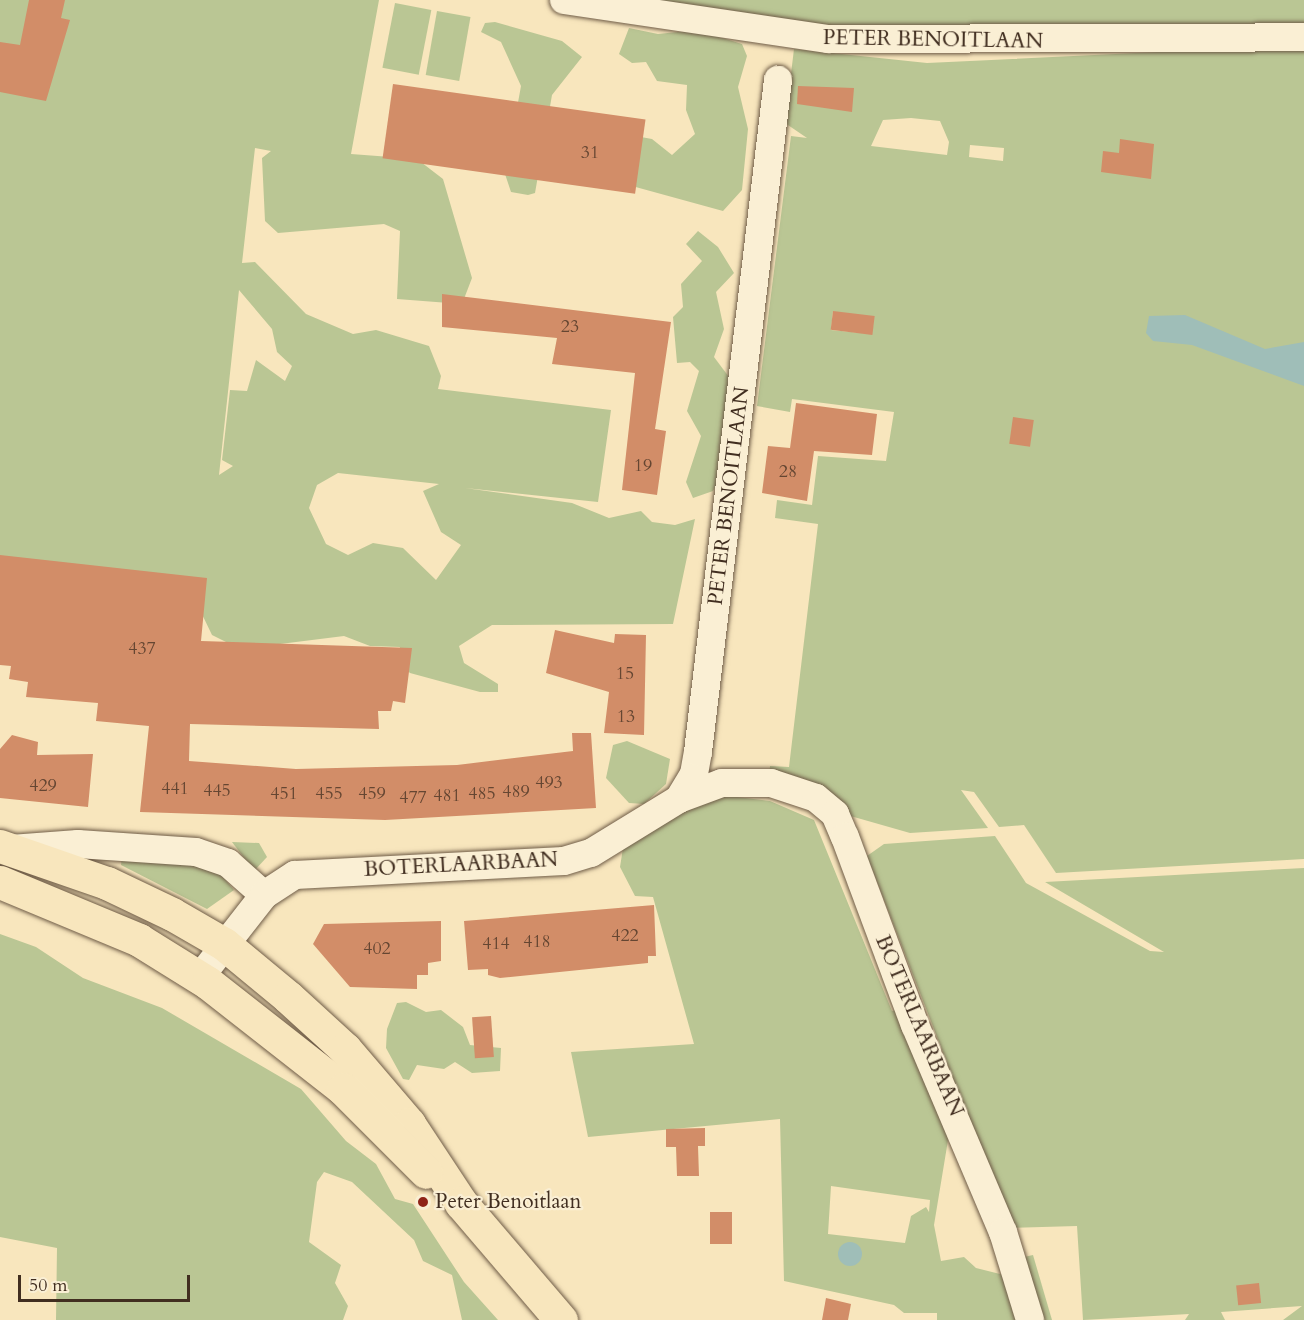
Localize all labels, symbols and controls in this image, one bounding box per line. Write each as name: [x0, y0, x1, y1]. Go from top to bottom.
street label: PETER BENOITLAAN: [823, 25, 1043, 55]
house number: 31: [581, 142, 599, 164]
house number: 23: [561, 316, 579, 338]
street label: PETER BENOITLAAN: [703, 385, 755, 607]
house number: 19: [634, 455, 652, 477]
house number: 28: [779, 461, 797, 483]
house number: 437: [128, 638, 156, 660]
house number: 15: [616, 663, 634, 685]
house number: 13: [617, 706, 635, 728]
house number: 493: [535, 772, 563, 794]
house number: 429: [29, 775, 57, 797]
house number: 441: [161, 778, 189, 800]
house number: 445: [203, 780, 231, 802]
house number: 489: [502, 781, 530, 803]
house number: 451: [270, 783, 298, 805]
house number: 455: [315, 783, 343, 805]
house number: 459: [358, 783, 386, 805]
house number: 485: [468, 783, 496, 805]
house number: 481: [433, 785, 461, 807]
house number: 477: [399, 787, 427, 809]
street label: BOTERLAARBAAN: [363, 847, 559, 883]
house number: 422: [611, 925, 639, 947]
house number: 418: [523, 931, 551, 953]
street label: BOTERLAARBAAN: [869, 932, 969, 1120]
house number: 414: [482, 933, 510, 955]
house number: 402: [363, 938, 391, 960]
place label: Peter Benoitlaan: [435, 1189, 581, 1215]
marker: Peter Benoitlaan: [416, 1195, 430, 1209]
scale bar: [21, 1263, 194, 1301]
text: 50 m: [29, 1273, 68, 1298]

